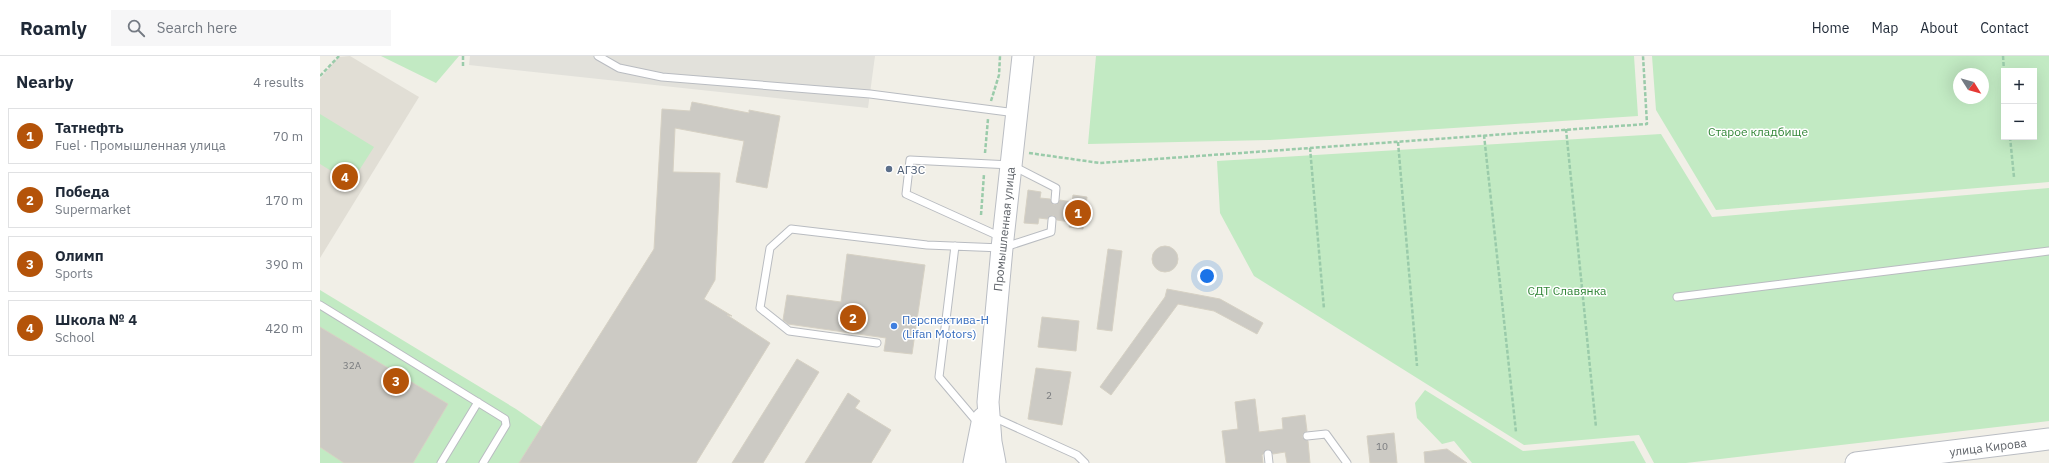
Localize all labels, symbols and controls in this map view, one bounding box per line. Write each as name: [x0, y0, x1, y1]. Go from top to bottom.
search box: [111, 10, 391, 46]
text: Roamly: [20, 16, 87, 40]
icon: search: [125, 17, 147, 39]
text: Search here: [157, 18, 237, 37]
text: Home: [1812, 19, 1849, 37]
text: Map: [1871, 19, 1898, 37]
text: About: [1920, 19, 1958, 37]
text: Contact: [1980, 19, 2029, 37]
north arrow: [1953, 68, 1989, 104]
map controls: [2001, 68, 2037, 140]
button: +: [2001, 68, 2037, 104]
text: Nearby: [16, 71, 74, 93]
text: 4 results: [253, 74, 304, 91]
button: −: [2001, 104, 2037, 140]
text: Татнефть: [55, 118, 124, 137]
park label: Старое кладбище: [1708, 124, 1808, 139]
text: 1: [26, 128, 34, 145]
text: 70 m: [273, 128, 303, 145]
text: Fuel · Промышленная улица: [55, 137, 226, 154]
pin: 4: [332, 162, 358, 192]
place label: АГЗС: [897, 162, 926, 177]
marker: АГЗС: [884, 164, 894, 174]
street label: Промышленная улица: [990, 165, 1018, 292]
text: Победа: [55, 182, 109, 201]
text: 2: [26, 192, 34, 209]
text: 170 m: [265, 192, 303, 209]
pin: 1: [1065, 198, 1091, 228]
text: Supermarket: [55, 201, 131, 218]
text: Олимп: [55, 246, 104, 265]
text: 3: [26, 256, 34, 273]
text: 390 m: [265, 256, 303, 273]
text: Sports: [55, 265, 93, 282]
your location: [1197, 266, 1217, 286]
park label: СДТ Славянка: [1527, 283, 1607, 298]
pin: 2: [840, 303, 866, 333]
text: Школа № 4: [55, 310, 137, 329]
place label: Перспектива-Н (Lifan Motors): [902, 312, 989, 341]
text: 4: [26, 320, 34, 337]
text: 420 m: [265, 320, 303, 337]
marker: Перспектива-Н (Lifan Motors): [889, 321, 899, 331]
text: School: [55, 329, 95, 346]
house number: 32А: [343, 359, 362, 372]
pin: 3: [383, 366, 409, 396]
house number: 2: [1046, 389, 1052, 402]
street label: улица Кирова: [1949, 435, 2028, 459]
house number: 10: [1376, 440, 1388, 453]

